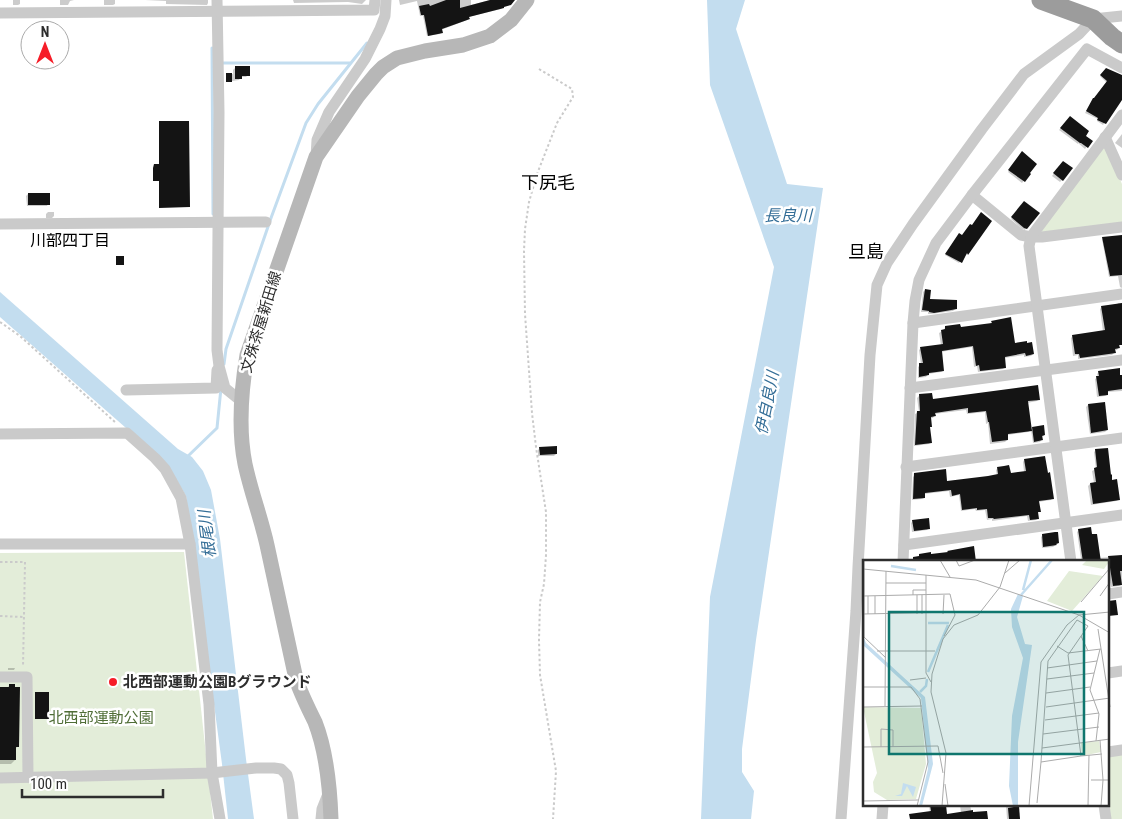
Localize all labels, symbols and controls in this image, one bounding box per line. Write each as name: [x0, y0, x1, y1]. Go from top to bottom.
north arrow: [20, 20, 70, 70]
text: N: [41, 24, 49, 40]
district label: 下尻毛: [521, 172, 575, 193]
water label: 長良川: [764, 206, 814, 225]
district label: 川部四丁目: [30, 231, 110, 250]
district label: 旦島: [848, 241, 884, 262]
street label: 文殊茶屋新田線: [237, 269, 285, 375]
water label: 伊自良川: [752, 368, 783, 436]
water label: 根尾川: [194, 507, 219, 559]
inset map: [863, 560, 1110, 806]
place label: 北西部運動公園Bグラウンド: [123, 673, 311, 691]
marker: 北西部運動公園Bグラウンド: [107, 676, 119, 688]
park label: 北西部運動公園: [48, 709, 154, 727]
scale bar: [22, 766, 164, 798]
text: 100 m: [30, 775, 67, 793]

